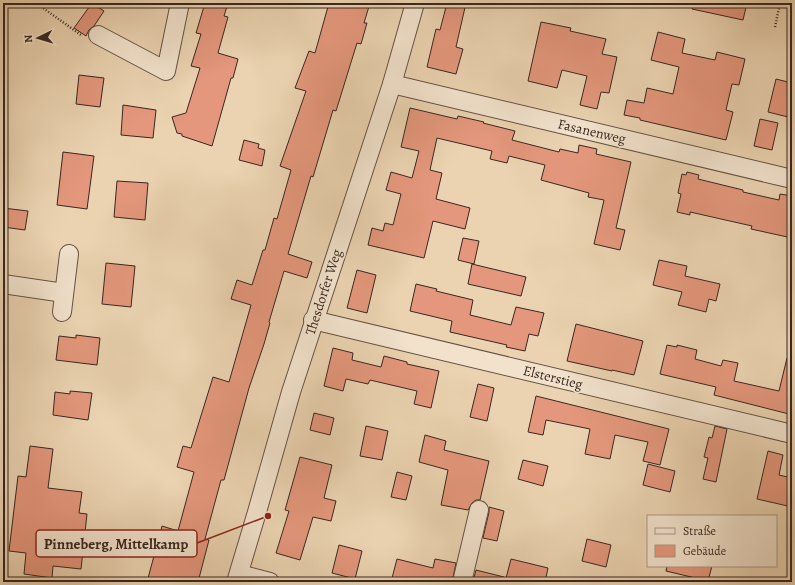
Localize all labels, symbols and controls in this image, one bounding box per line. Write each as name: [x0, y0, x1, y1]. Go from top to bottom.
north arrow: [18, 18, 58, 58]
text: N: [21, 34, 36, 43]
street label: Fasanenweg: [556, 114, 628, 149]
street label: Thesdorfer Weg: [301, 247, 346, 338]
street label: Elsterstieg: [521, 361, 585, 394]
legend: [647, 515, 777, 567]
text: Straße: [683, 523, 716, 539]
callout: Pinneberg, Mittelkamp: [36, 530, 197, 557]
text: Pinneberg, Mittelkamp: [44, 534, 188, 554]
text: Gebäude: [683, 543, 726, 559]

